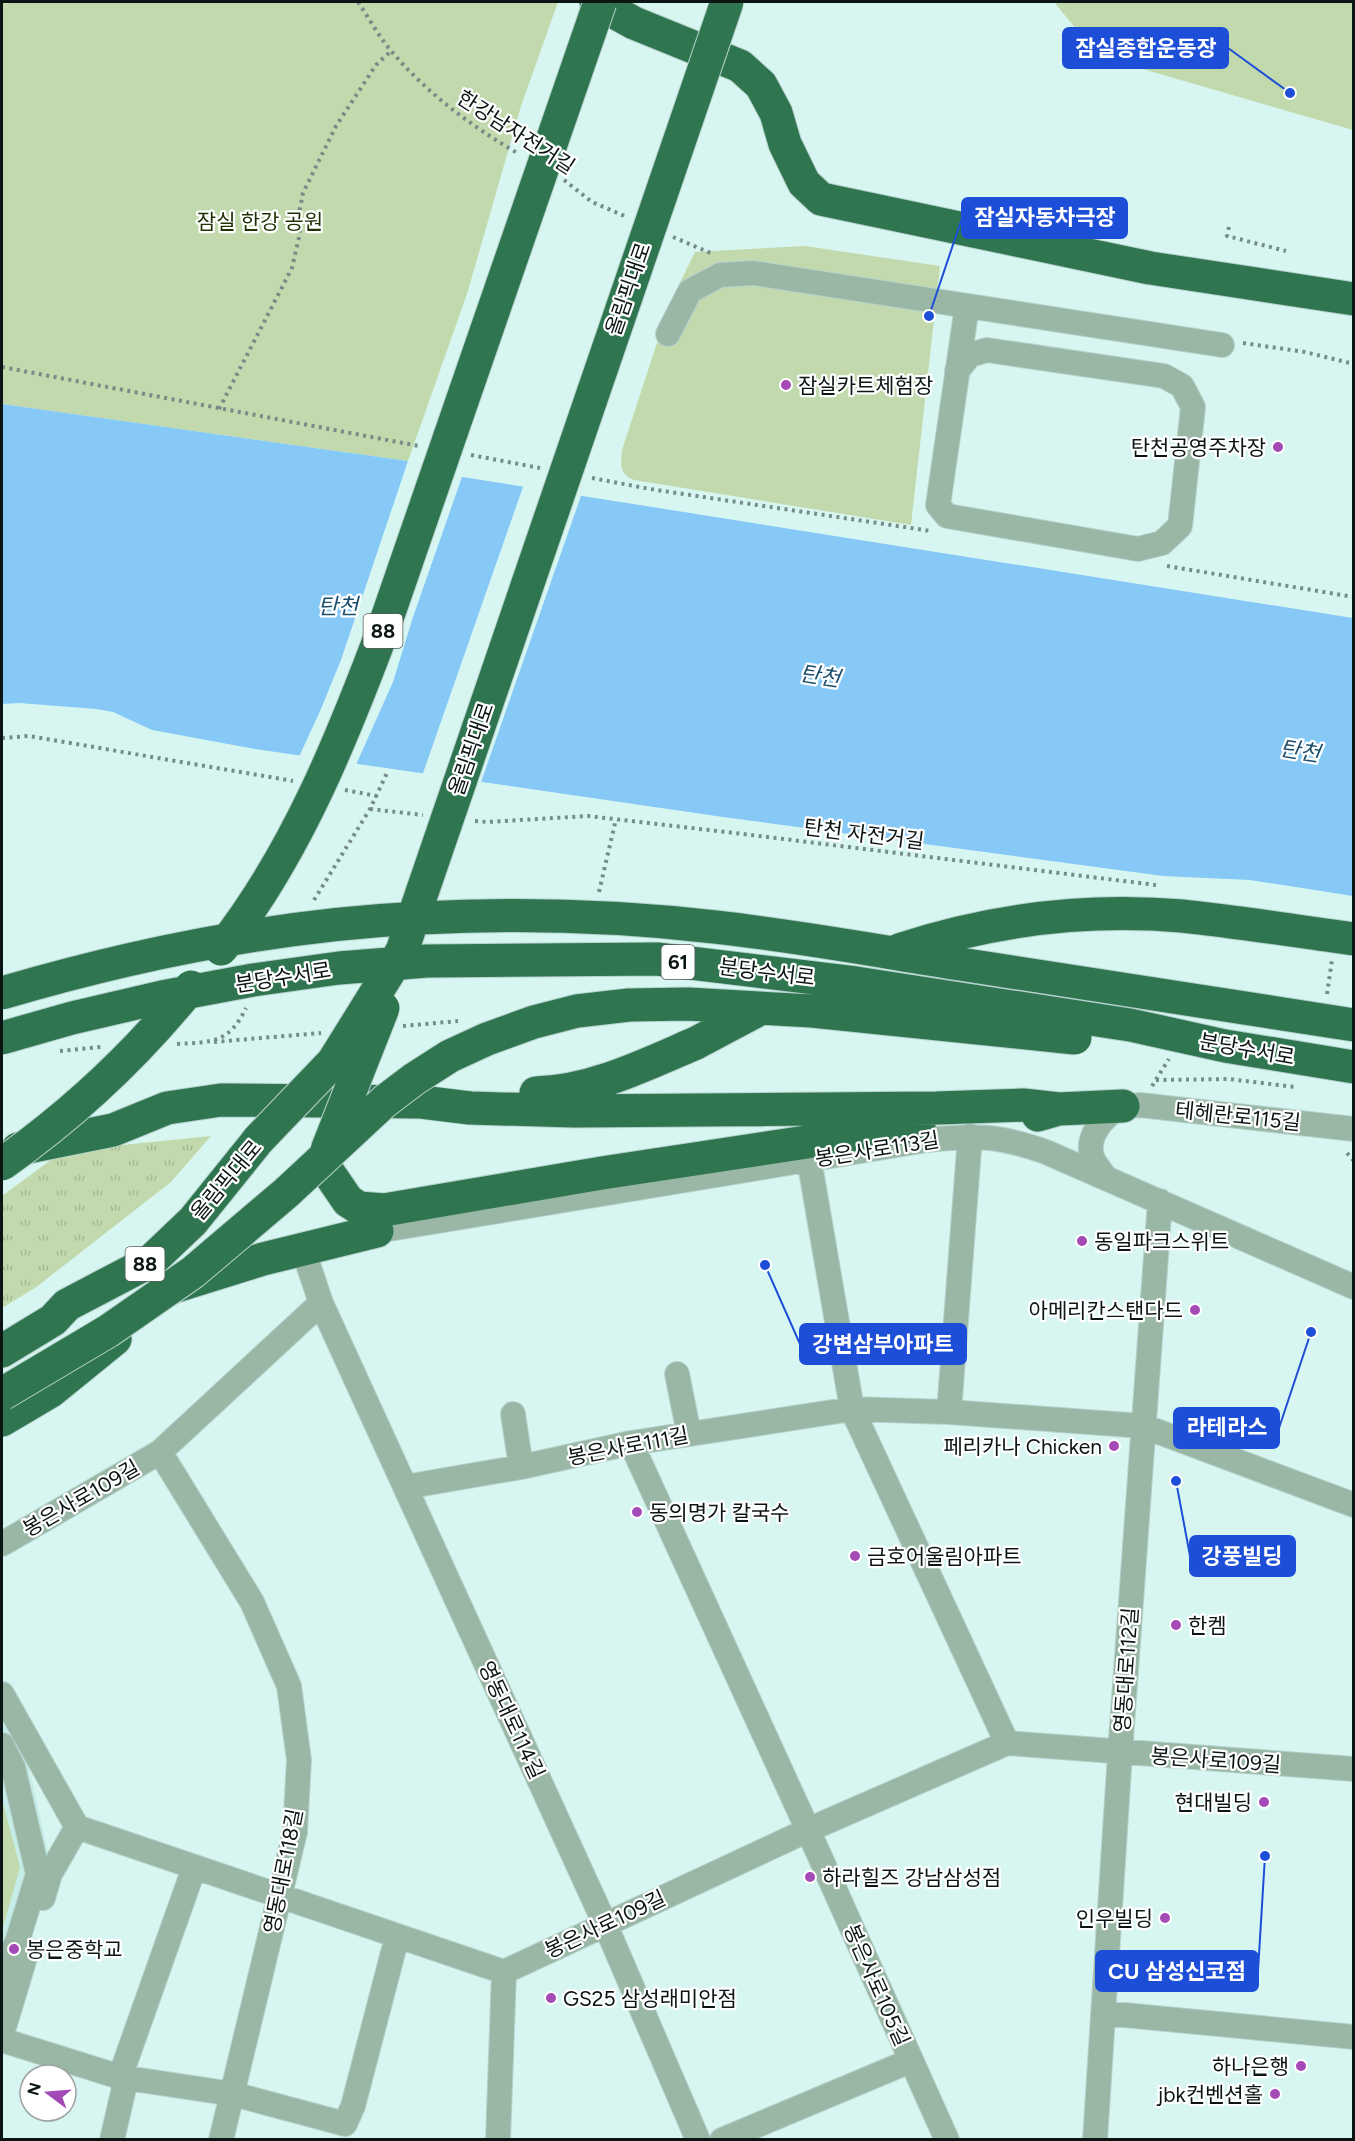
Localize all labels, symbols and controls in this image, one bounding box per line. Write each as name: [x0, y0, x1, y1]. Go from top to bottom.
callout: 잠실종합운동장: [1063, 28, 1228, 68]
text: 잠실종합운동장: [1075, 35, 1217, 62]
street label: 한강남자전거길: [452, 85, 580, 179]
callout: 잠실자동차극장: [962, 198, 1127, 238]
text: 잠실자동차극장: [974, 204, 1116, 231]
park label: 잠실 한강 공원: [197, 209, 323, 234]
street label: 올림픽대로: [600, 239, 656, 339]
place label: 잠실카트체험장: [798, 373, 933, 398]
marker: 잠실카트체험장: [779, 378, 793, 392]
place label: 탄천공영주차장: [1131, 435, 1266, 460]
marker: 탄천공영주차장: [1271, 440, 1285, 454]
water label: 탄천: [318, 593, 361, 620]
road number: 88: [364, 614, 403, 648]
water label: 탄천: [798, 659, 845, 693]
street label: 올림픽대로: [443, 699, 499, 799]
water label: 탄천: [1278, 734, 1325, 768]
street label: 탄천 자전거길: [802, 814, 926, 854]
road number: 61: [662, 945, 694, 979]
street label: 분당수서로: [718, 954, 816, 990]
street label: 분당수서로: [233, 957, 333, 997]
street label: 분당수서로: [1197, 1028, 1297, 1070]
street label: 테헤란로115길: [1174, 1097, 1302, 1135]
street label: 봉은사로113길: [813, 1127, 941, 1171]
street label: 올림픽대로: [185, 1135, 267, 1225]
place label: 동일파크스위트: [1094, 1229, 1229, 1254]
marker: 동일파크스위트: [1075, 1234, 1089, 1248]
road number: 88: [126, 1247, 164, 1281]
place label: 아메리칸스탠다드: [1028, 1298, 1183, 1323]
marker: 아메리칸스탠다드: [1188, 1303, 1202, 1317]
callout: 강변삼부아파트: [800, 1324, 966, 1364]
text: 강변삼부아파트: [812, 1331, 954, 1358]
callout: 라테라스: [1174, 1408, 1279, 1448]
text: 라테라스: [1187, 1414, 1267, 1441]
street label: 봉은사로111길: [565, 1422, 691, 1470]
place label: 페리카나 Chicken: [943, 1434, 1102, 1459]
marker: 페리카나 Chicken: [1107, 1439, 1121, 1453]
street label: 봉은사로109길: [18, 1455, 144, 1541]
place label: 동의명가 칼국수: [649, 1500, 789, 1525]
marker: 동의명가 칼국수: [630, 1505, 644, 1519]
callout: 강풍빌딩: [1190, 1536, 1295, 1576]
text: 강풍빌딩: [1202, 1543, 1282, 1570]
place label: 금호어울림아파트: [867, 1544, 1022, 1569]
marker: 금호어울림아파트: [848, 1549, 862, 1563]
street label: 영동대로112길: [1109, 1606, 1143, 1734]
place label: 한켐: [1188, 1613, 1227, 1638]
marker: 한켐: [1169, 1618, 1183, 1632]
street label: 영동대로114길: [474, 1657, 550, 1783]
street label: 봉은사로109길: [1150, 1743, 1282, 1777]
place label: 현대빌딩: [1175, 1790, 1252, 1815]
marker: 현대빌딩: [1257, 1795, 1271, 1809]
street label: 영동대로118길: [259, 1806, 307, 1936]
place label: 하라힐즈 강남삼성점: [822, 1865, 1001, 1890]
marker: 하라힐즈 강남삼성점: [803, 1870, 817, 1884]
street label: 봉은사로109길: [541, 1885, 669, 1963]
place label: 인우빌딩: [1076, 1906, 1153, 1931]
marker: 인우빌딩: [1158, 1911, 1172, 1925]
street label: 봉은사로105길: [839, 1920, 915, 2050]
place label: 봉은중학교: [26, 1937, 123, 1962]
marker: 봉은중학교: [7, 1942, 21, 1956]
callout: CU 삼성신코점: [1096, 1951, 1258, 1991]
text: CU 삼성신코점: [1108, 1958, 1246, 1985]
place label: GS25 삼성래미안점: [563, 1986, 737, 2011]
marker: GS25 삼성래미안점: [544, 1991, 558, 2005]
place label: 하나은행: [1212, 2054, 1289, 2079]
marker: 하나은행: [1294, 2059, 1308, 2073]
north arrow: [18, 2063, 78, 2123]
text: N: [23, 2080, 45, 2098]
place label: jbk컨벤션홀: [1156, 2082, 1263, 2107]
marker: jbk컨벤션홀: [1268, 2087, 1282, 2101]

